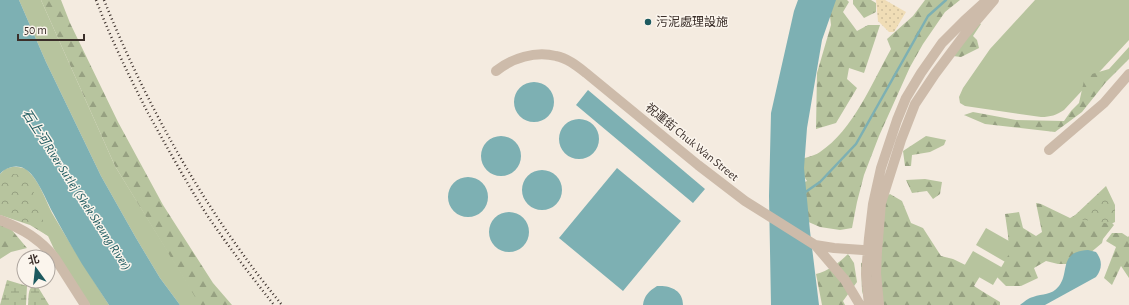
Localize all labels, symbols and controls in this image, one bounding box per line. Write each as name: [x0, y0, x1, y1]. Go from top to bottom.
place label: 污泥處理設施: [656, 15, 728, 28]
scale bar: [18, 16, 84, 42]
marker: 污泥處理設施: [643, 17, 653, 27]
text: 50 m: [24, 24, 47, 36]
street label: 祝運街 Chuk Wan Street: [643, 100, 742, 183]
water label: 石上河 River Sutlej (Shek Sheung River): [19, 107, 134, 273]
north arrow: [16, 249, 56, 289]
text: 北: [27, 253, 40, 267]

